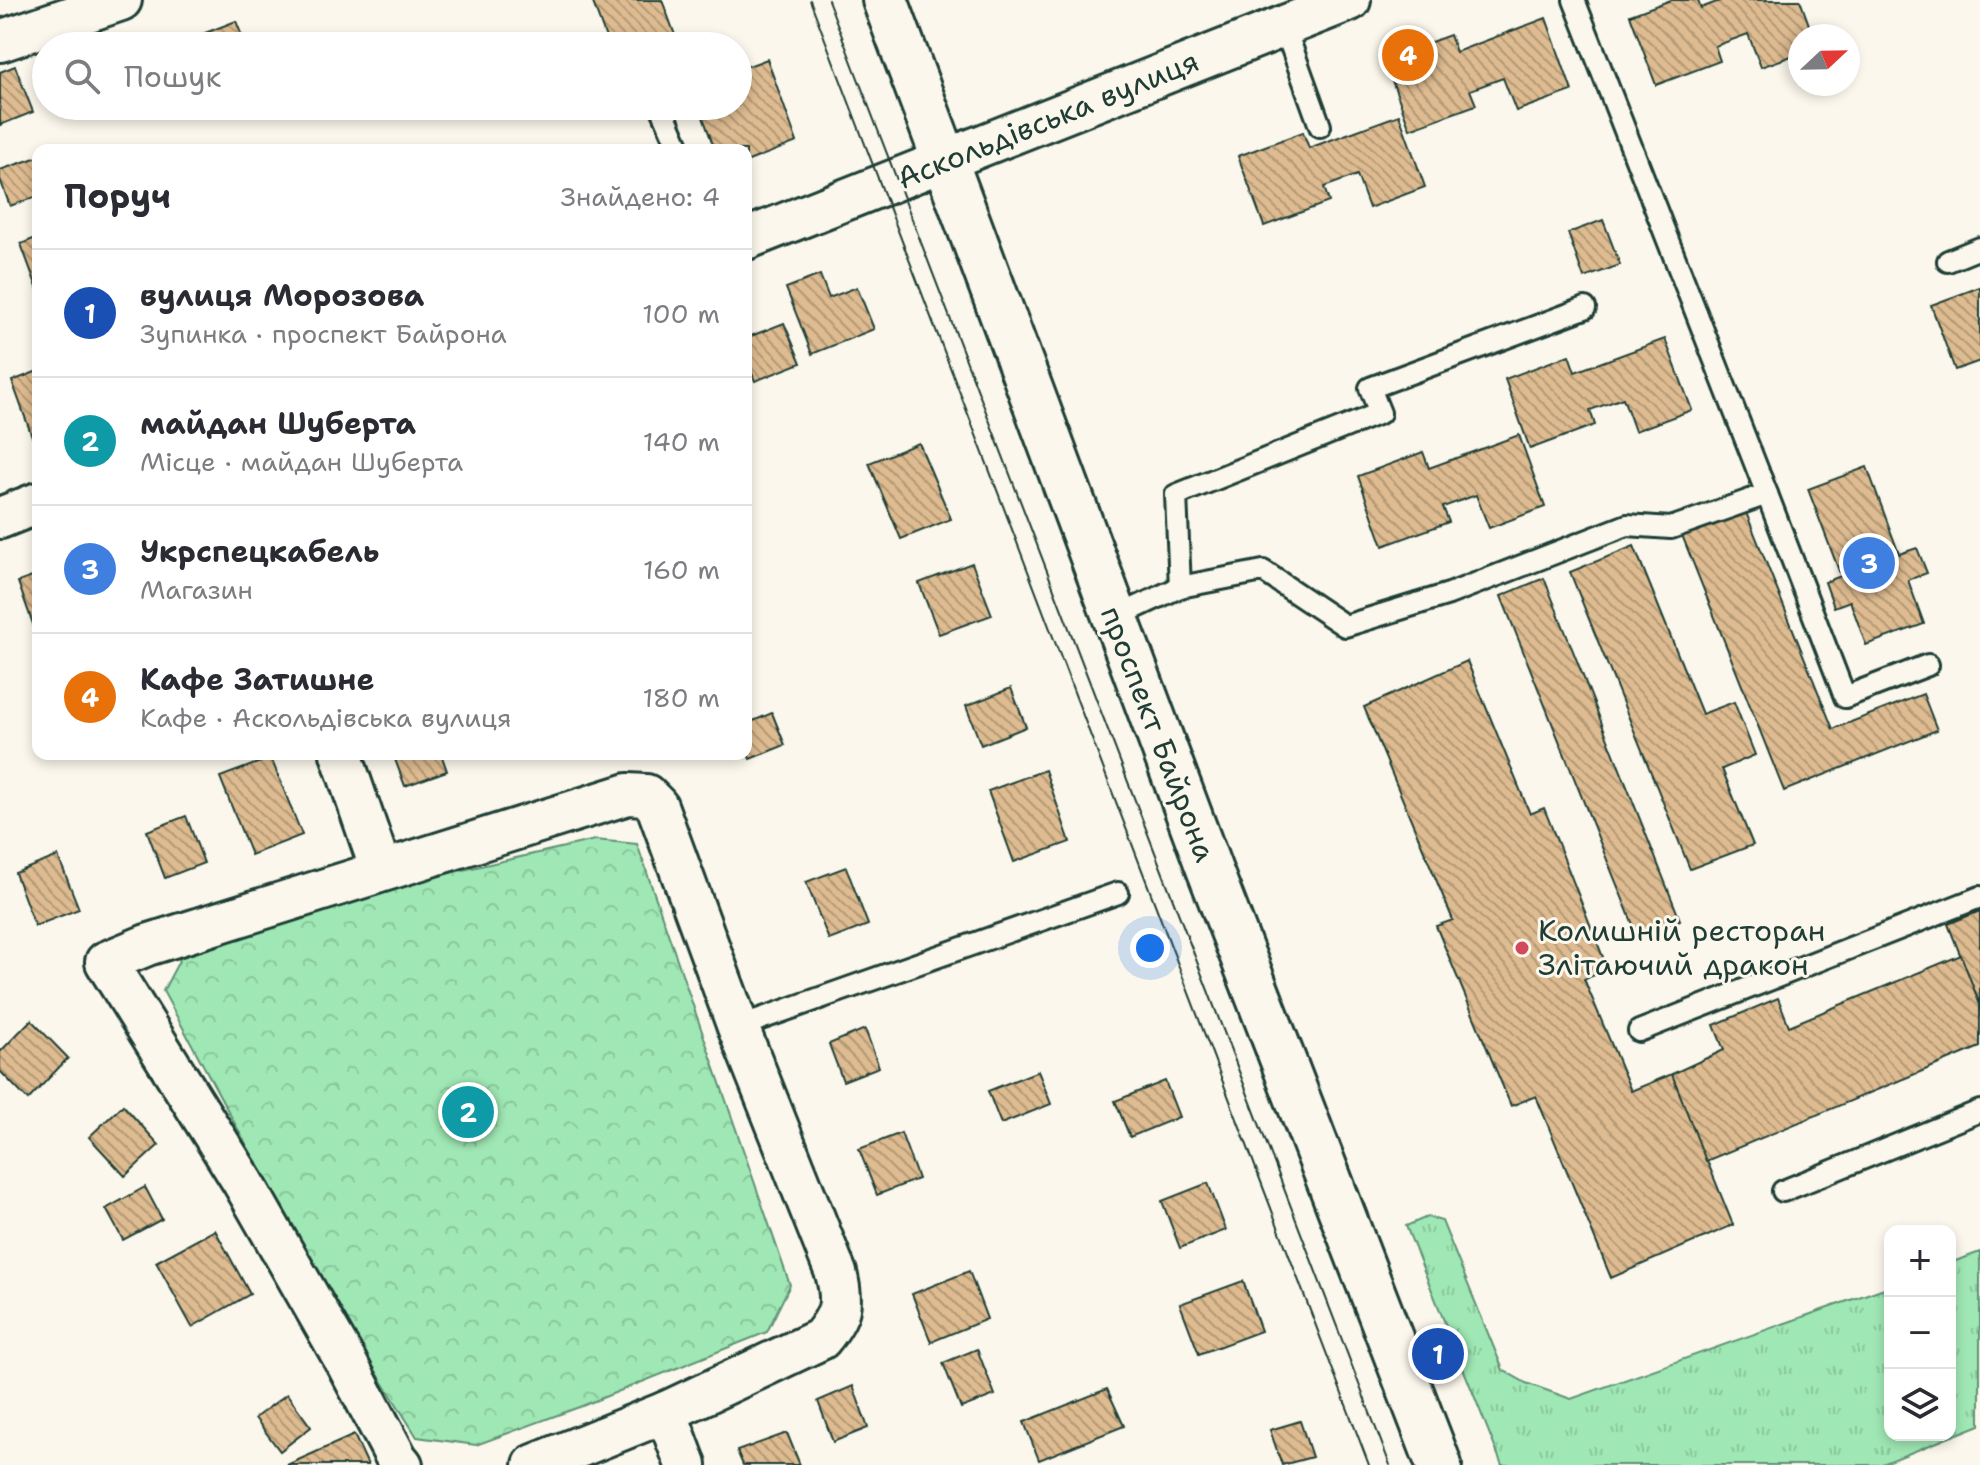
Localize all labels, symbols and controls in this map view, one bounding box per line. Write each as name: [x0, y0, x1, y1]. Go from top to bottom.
north arrow: [1788, 24, 1860, 96]
pin: 4: [1382, 25, 1434, 85]
search box: [32, 32, 752, 120]
street label: Аскольдівська вулиця: [891, 40, 1205, 199]
icon: search: [60, 54, 104, 98]
text: Пошук: [124, 56, 221, 97]
text: Поруч: [64, 173, 171, 219]
text: Знайдено: 4: [561, 179, 720, 214]
text: вулиця Морозова: [140, 275, 424, 316]
text: 1: [84, 296, 96, 331]
text: 100 m: [642, 296, 720, 331]
text: Зупинка · проспект Байрона: [140, 316, 507, 351]
text: майдан Шуберта: [140, 403, 416, 444]
text: 2: [81, 424, 99, 459]
text: 140 m: [643, 424, 720, 459]
text: Місце · майдан Шуберта: [140, 444, 463, 479]
text: Укрспецкабель: [140, 531, 379, 572]
pin: 3: [1843, 533, 1895, 593]
text: 3: [81, 552, 99, 587]
text: 160 m: [643, 552, 720, 587]
text: Магазин: [140, 572, 253, 607]
street label: проспект Байрона: [1091, 600, 1226, 868]
text: Кафе Затишне: [140, 659, 375, 700]
text: 4: [81, 680, 99, 715]
text: 180 m: [642, 680, 720, 715]
text: Кафе · Аскольдівська вулиця: [140, 700, 511, 735]
place label: Колишній ресторан Злітаючий дракон: [1538, 910, 1825, 985]
your location: [1130, 928, 1170, 968]
marker: Колишній ресторан Злітаючий дракон: [1513, 939, 1531, 957]
pin: 2: [442, 1082, 494, 1142]
map controls: [1884, 1225, 1956, 1441]
button: +: [1884, 1225, 1956, 1297]
button: −: [1884, 1297, 1956, 1369]
pin: 1: [1412, 1324, 1464, 1384]
button: layers: [1884, 1369, 1956, 1441]

